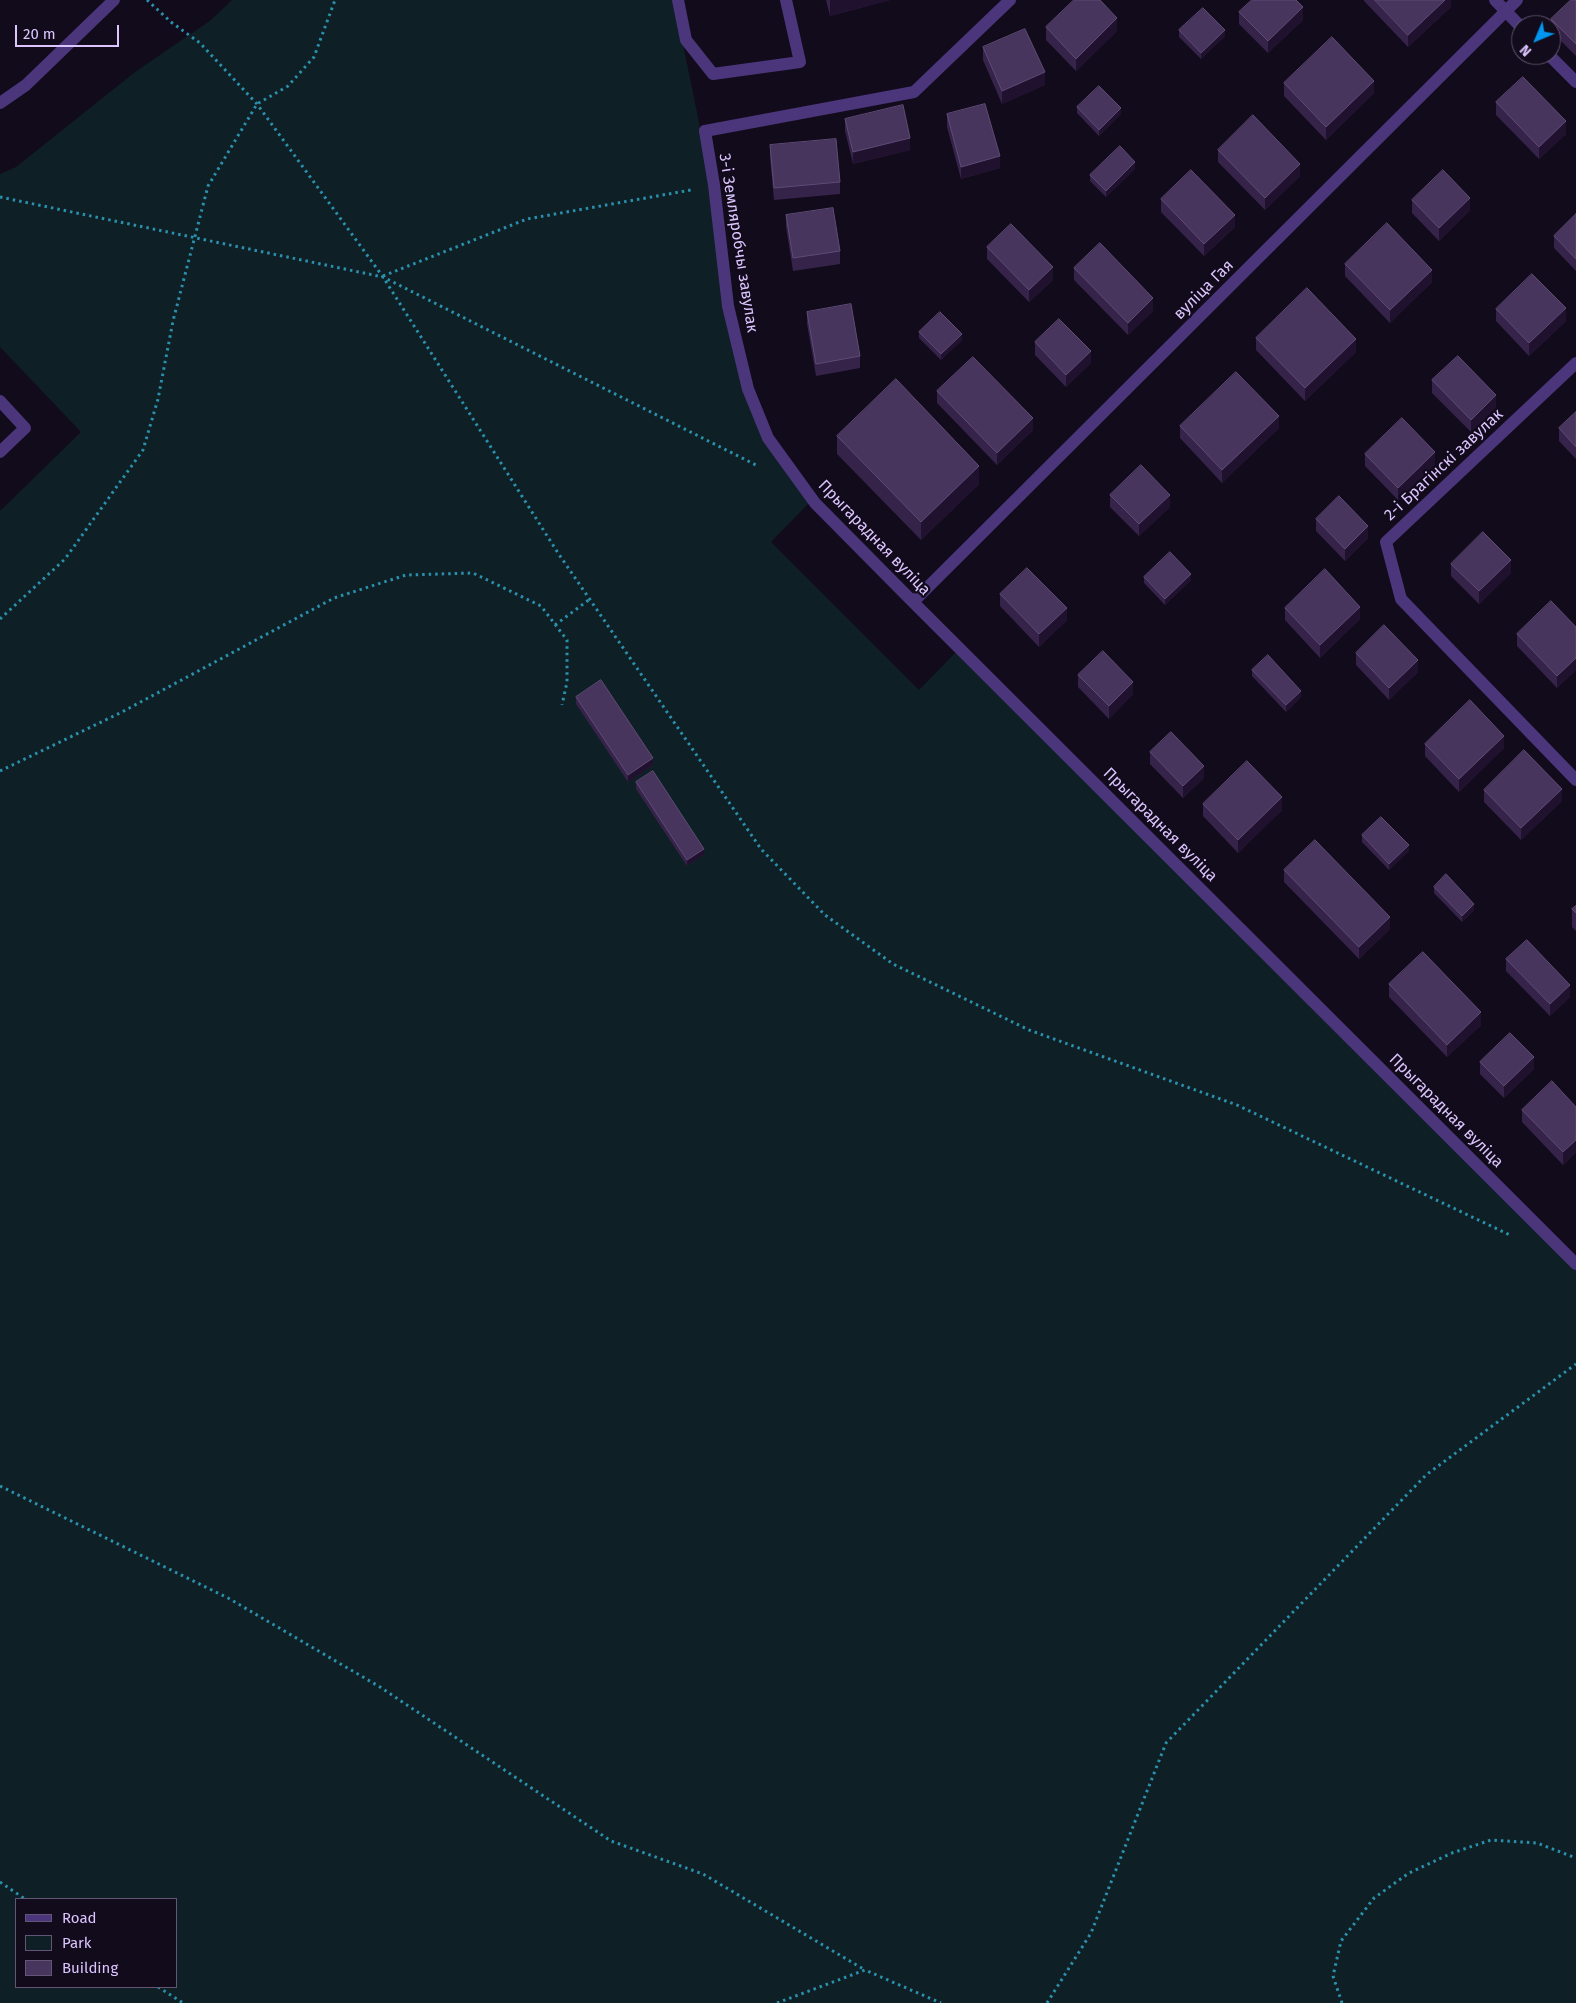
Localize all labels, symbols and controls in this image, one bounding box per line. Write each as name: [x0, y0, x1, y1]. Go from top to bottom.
scale bar: [18, 15, 121, 47]
north arrow: [1511, 15, 1561, 65]
text: 20 m: [23, 25, 56, 43]
text: N: [1516, 41, 1535, 60]
street label: 3-і Земляробчы завулак: [714, 152, 762, 334]
street label: вуліца Гая: [1170, 256, 1238, 324]
street label: 2-і Брагінскі завулак: [1381, 405, 1507, 525]
street label: Прыгарадная вуліца: [814, 476, 934, 600]
street label: Прыгарадная вуліца: [1099, 764, 1221, 886]
street label: Прыгарадная вуліца: [1385, 1050, 1507, 1172]
legend: [15, 1898, 178, 1988]
text: Road: [62, 1909, 97, 1927]
text: Park: [62, 1934, 92, 1952]
text: Building: [62, 1959, 118, 1977]

